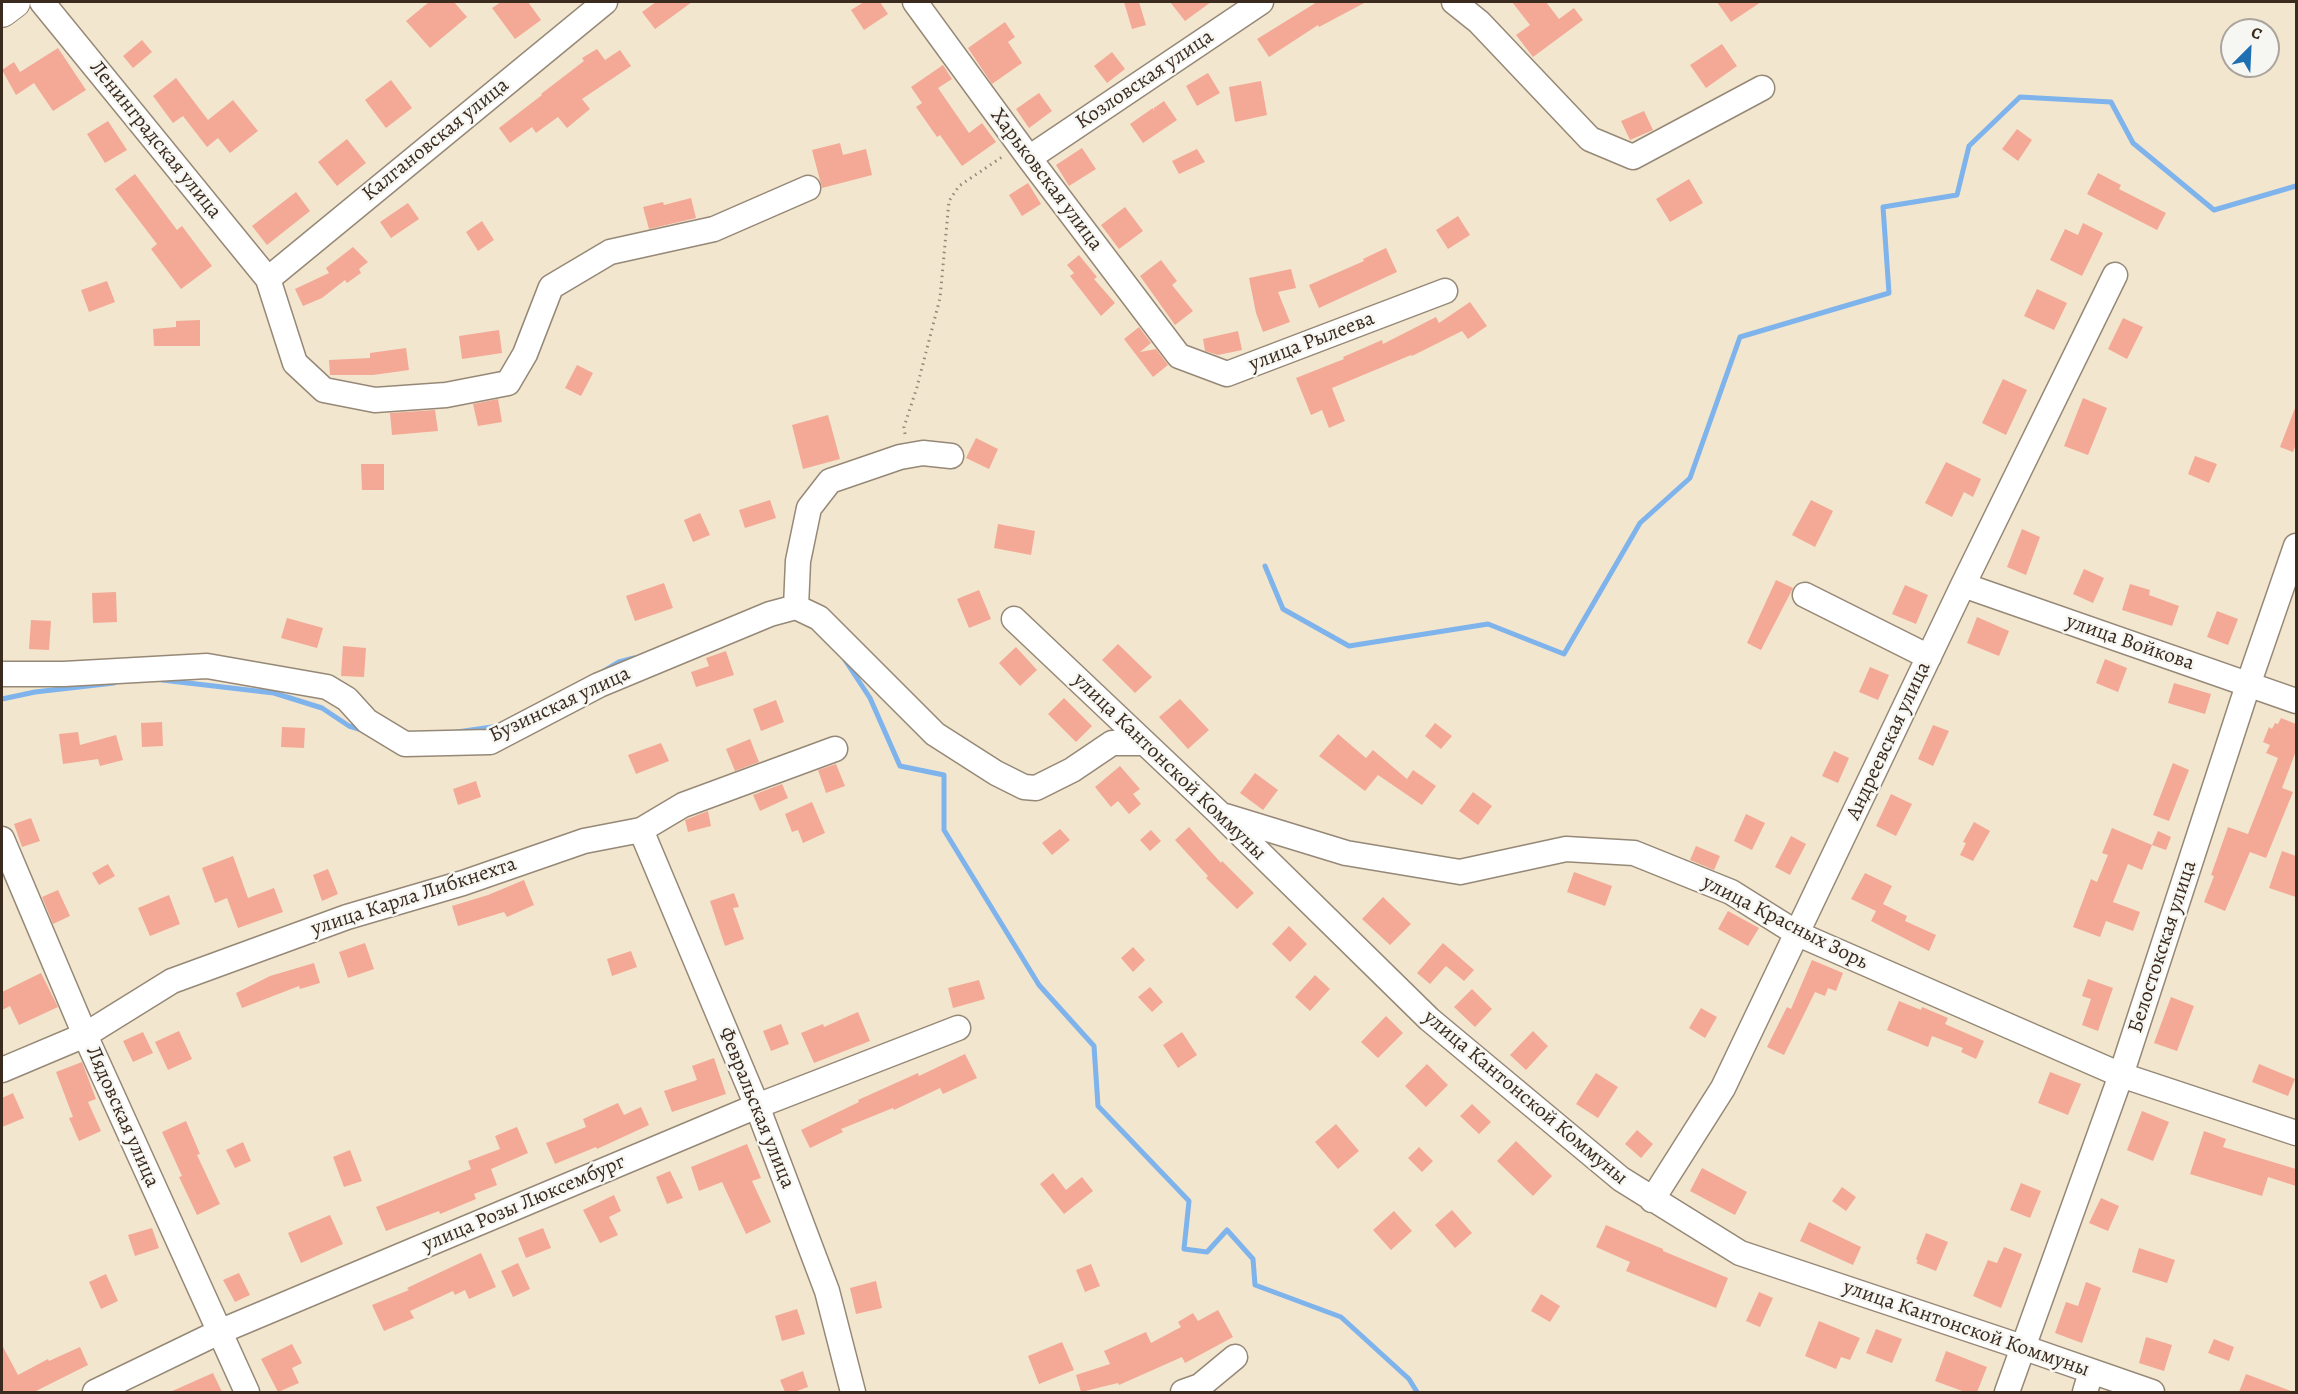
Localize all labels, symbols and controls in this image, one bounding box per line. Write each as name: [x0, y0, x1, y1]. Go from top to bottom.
north arrow: [2220, 18, 2280, 78]
text: С: [2248, 21, 2265, 45]
street label: Козловская улица: [1071, 25, 1219, 135]
street label: Ленинградская улица: [83, 56, 227, 224]
street label: Калгановская улица: [357, 73, 515, 207]
street label: Харьковская улица: [984, 104, 1108, 256]
street label: улица Рылеева: [1246, 307, 1378, 377]
street label: улица Войкова: [2063, 609, 2197, 677]
street label: Андреевская улица: [1841, 658, 1937, 824]
street label: Бузинская улица: [485, 661, 635, 749]
street label: улица Кантонской Коммуны: [1067, 668, 1271, 866]
street label: улица Карла Либкнехта: [308, 852, 520, 942]
street label: Белостокская улица: [2123, 858, 2203, 1036]
street label: улица Красных Зорь: [1698, 870, 1872, 976]
street label: улица Кантонской Коммуны: [1418, 1005, 1632, 1191]
street label: Февральская улица: [712, 1024, 800, 1192]
street label: Лядовская улица: [80, 1042, 164, 1192]
street label: улица Розы Люксембург: [419, 1150, 629, 1258]
street label: улица Кантонской Коммуны: [1839, 1275, 2093, 1383]

